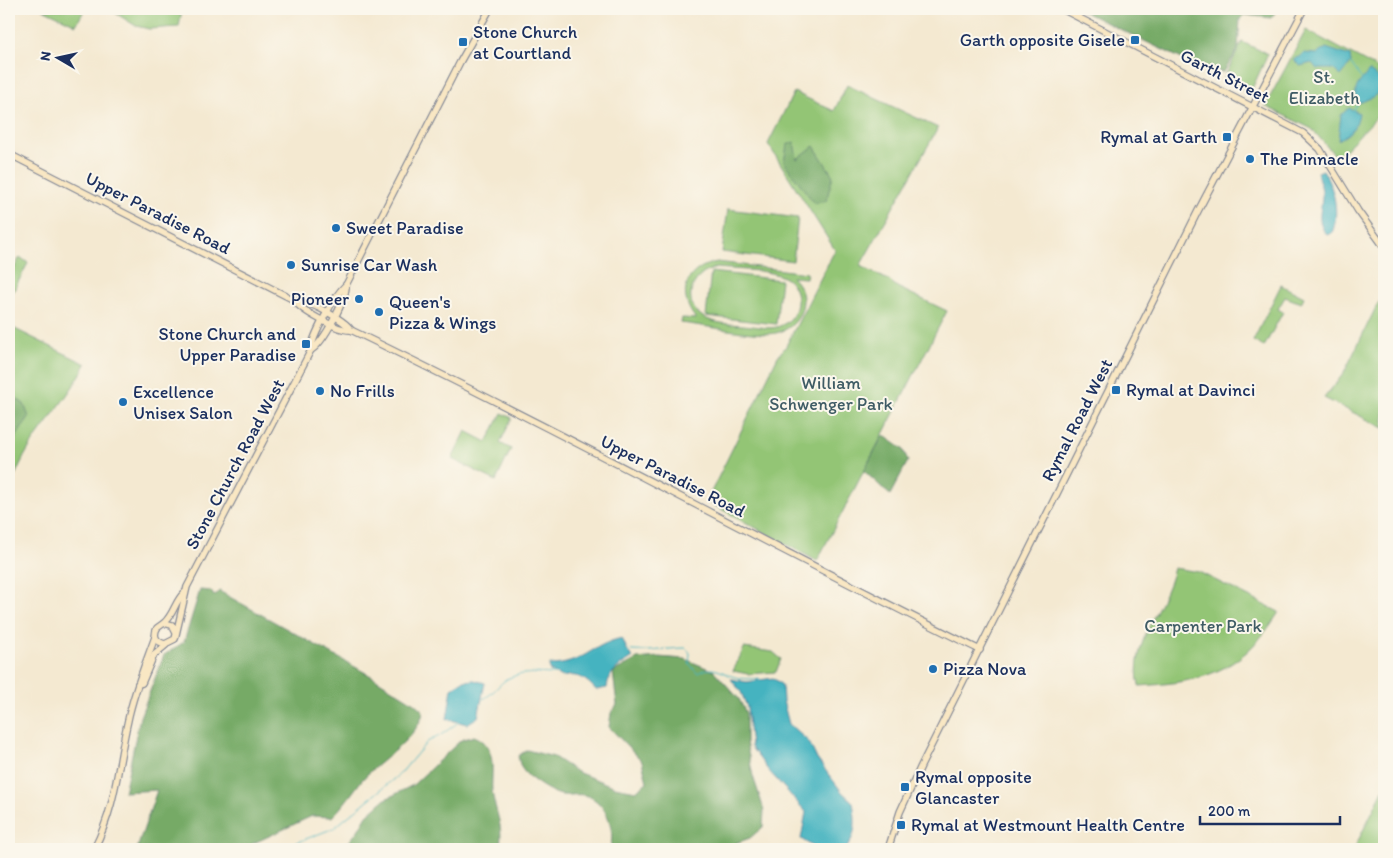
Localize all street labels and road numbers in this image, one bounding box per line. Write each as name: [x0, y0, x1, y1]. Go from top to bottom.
street label: Garth Street: [1177, 44, 1273, 108]
street label: Upper Paradise Road: [82, 167, 234, 259]
street label: Rymal Road West: [1037, 355, 1117, 485]
street label: Stone Church Road West: [181, 375, 289, 553]
street label: Upper Paradise Road: [597, 430, 749, 522]

